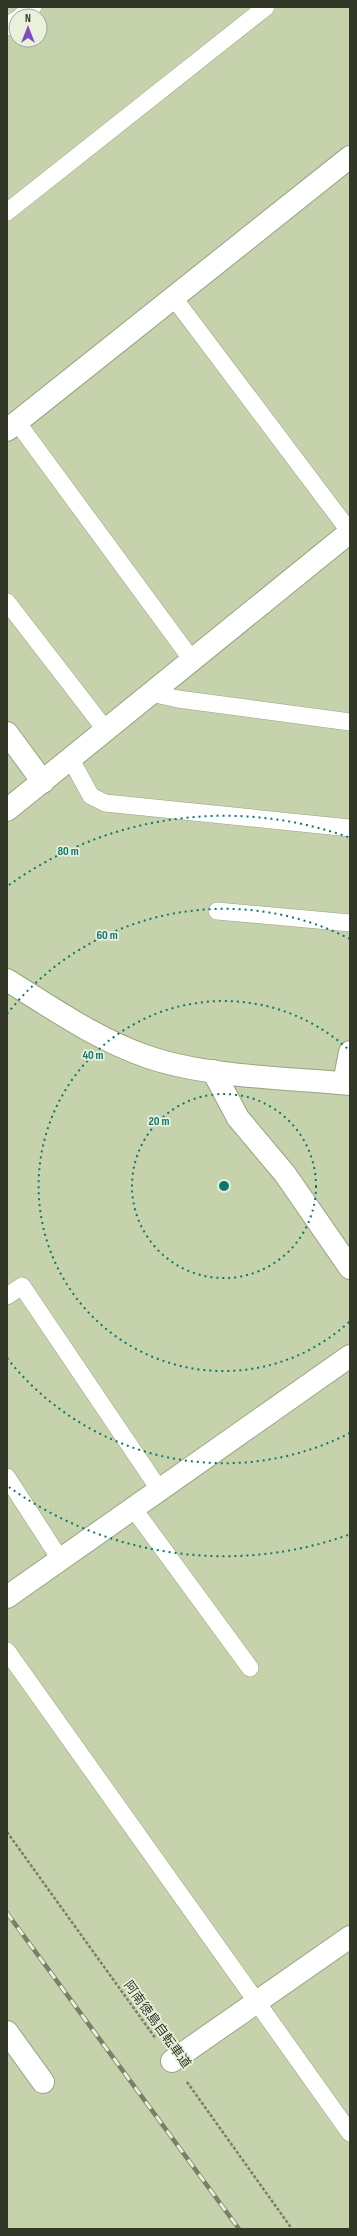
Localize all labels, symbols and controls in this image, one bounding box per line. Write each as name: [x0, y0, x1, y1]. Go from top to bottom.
north arrow: [8, 8, 48, 48]
text: N: [25, 12, 31, 25]
text: 80 m: [57, 844, 79, 859]
text: 60 m: [96, 928, 118, 943]
text: 40 m: [82, 1048, 104, 1063]
text: 20 m: [149, 1114, 169, 1129]
centre of rings: [217, 1179, 231, 1193]
street label: 阿南徳島自転車道: [120, 1978, 194, 2071]

